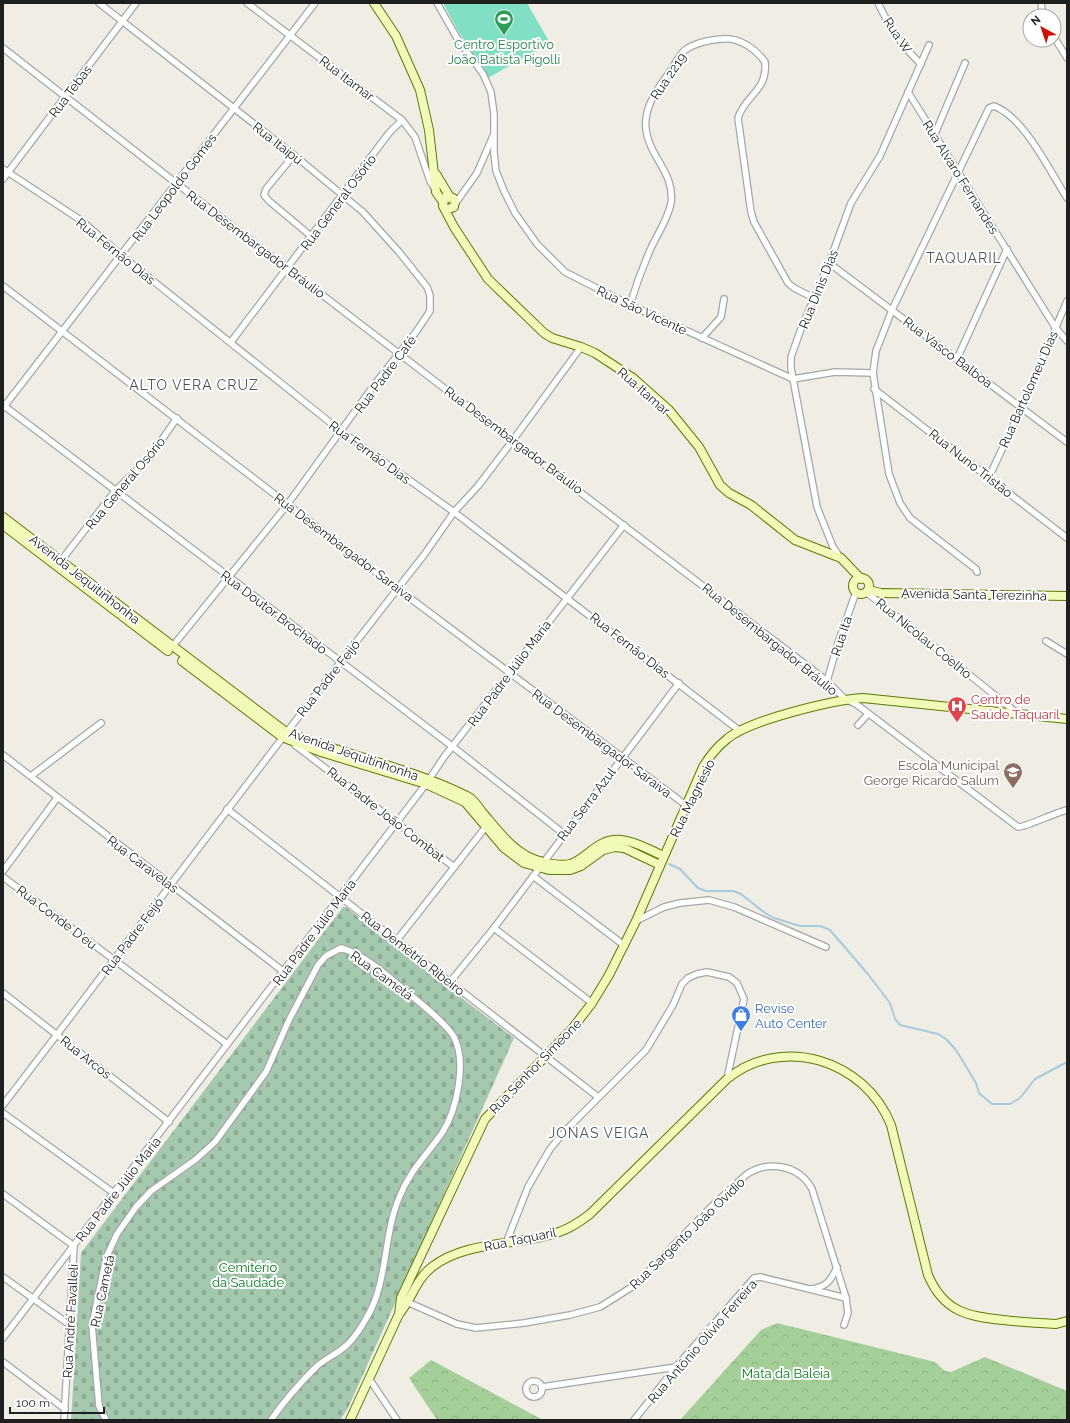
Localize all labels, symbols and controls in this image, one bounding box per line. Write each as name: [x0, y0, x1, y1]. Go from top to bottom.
sports icon: Centro Esportivo João Batista Pigolli: [493, 8, 515, 36]
north arrow: [1022, 8, 1062, 48]
text: N: [1028, 13, 1043, 28]
street label: Rua W: [880, 15, 915, 56]
place label: Centro Esportivo João Batista Pigolli: [448, 37, 560, 67]
street label: Rua 2219: [647, 50, 690, 103]
street label: Rua Itamar: [316, 53, 377, 104]
street label: Rua Tebas: [46, 62, 95, 120]
street label: Rua Alvaro Fernandes: [919, 118, 1002, 237]
street label: Rua Itaipú: [250, 119, 306, 168]
street label: Rua Leopoldo Gomes: [129, 131, 220, 244]
street label: Rua General Osório: [298, 151, 379, 253]
street label: Rua Desembargador Bráulio: [184, 187, 328, 302]
street label: Rua Fernão Dias: [73, 215, 158, 288]
street label: Rua Dinis Dias: [796, 247, 841, 331]
district label: TAQUARIL: [926, 250, 1002, 266]
street label: Rua São Vicente: [594, 283, 690, 338]
street label: Rua Vasco Balboa: [900, 314, 995, 391]
street label: Rua Bartolomeu Dias: [996, 329, 1061, 450]
street label: Rua Padre Café: [352, 332, 419, 416]
street label: Rua Itamar: [614, 364, 673, 419]
district label: ALTO VERA CRUZ: [129, 377, 259, 393]
street label: Rua Desembargador Bráulio: [442, 383, 586, 498]
street label: Rua Fernão Dias: [326, 418, 413, 487]
street label: Rua Nuno Tristão: [926, 426, 1016, 501]
street label: Rua General Osório: [82, 434, 168, 532]
street label: Rua Desembargador Saraiva: [271, 490, 416, 605]
street label: Avenida Jequitinhonha: [27, 532, 143, 627]
street label: Rua Doutor Brochado: [218, 568, 330, 657]
street label: Rua Desembargador Bráulio: [699, 580, 840, 699]
street label: Avenida Santa Terezinha: [901, 586, 1047, 603]
street label: Rua Nicolau Coelho: [873, 595, 975, 682]
street label: Rua Fernão Dias: [587, 610, 673, 681]
street label: Rua Ita: [828, 614, 855, 658]
street label: Rua Padre Júlio Maria: [465, 617, 554, 729]
street label: Rua Padre Feijó: [294, 637, 363, 720]
street label: Rua Desembargador Saraiva: [529, 686, 674, 801]
place label: Centro de Saúde Taquaril: [971, 692, 1060, 722]
hospital icon: Centro de Saúde Taquaril: [946, 695, 968, 723]
street label: Avenida Jequitinhonha: [287, 725, 421, 784]
street label: Rua Magnésio: [667, 756, 718, 840]
place label: Escola Municipal George Ricardo Salum: [864, 758, 999, 788]
school or university icon: Escola Municipal George Ricardo Salum: [1002, 761, 1024, 789]
street label: Rua Padre João Combat: [324, 764, 448, 865]
street label: Rua Serra Azul: [554, 764, 619, 844]
street label: Rua Caravelas: [104, 833, 181, 896]
street label: Rua Padre Júlio Maria: [270, 876, 359, 988]
street label: Rua Conde D'eu: [14, 882, 100, 952]
street label: Rua Padre Feijó: [98, 894, 167, 978]
street label: Rua Demétrio Ribeiro: [358, 908, 468, 999]
street label: Rua Cametá: [348, 948, 416, 1003]
place label: Revise Auto Center: [755, 1001, 828, 1031]
shop icon: Revise Auto Center: [730, 1004, 752, 1032]
street label: Rua Senhor Simeone: [486, 1016, 585, 1117]
street label: Rua Arcos: [57, 1033, 114, 1082]
district label: JONAS VEIGA: [549, 1125, 649, 1141]
street label: Rua Padre Júlio Maria: [73, 1134, 164, 1245]
street label: Rua Sargento João Ovídio: [627, 1174, 748, 1292]
street label: Rua Taquaril: [483, 1224, 558, 1254]
street label: Rua Cametá: [88, 1254, 117, 1329]
park label: Cemitério da Saudade: [212, 1260, 284, 1290]
street label: Rua André Favalleli: [60, 1263, 81, 1379]
street label: Rua Antônio Olívio Ferreira: [645, 1277, 760, 1406]
park label: Mata da Baleia: [742, 1366, 830, 1381]
scale bar: [10, 1389, 104, 1415]
text: 100 m: [16, 1396, 50, 1410]

